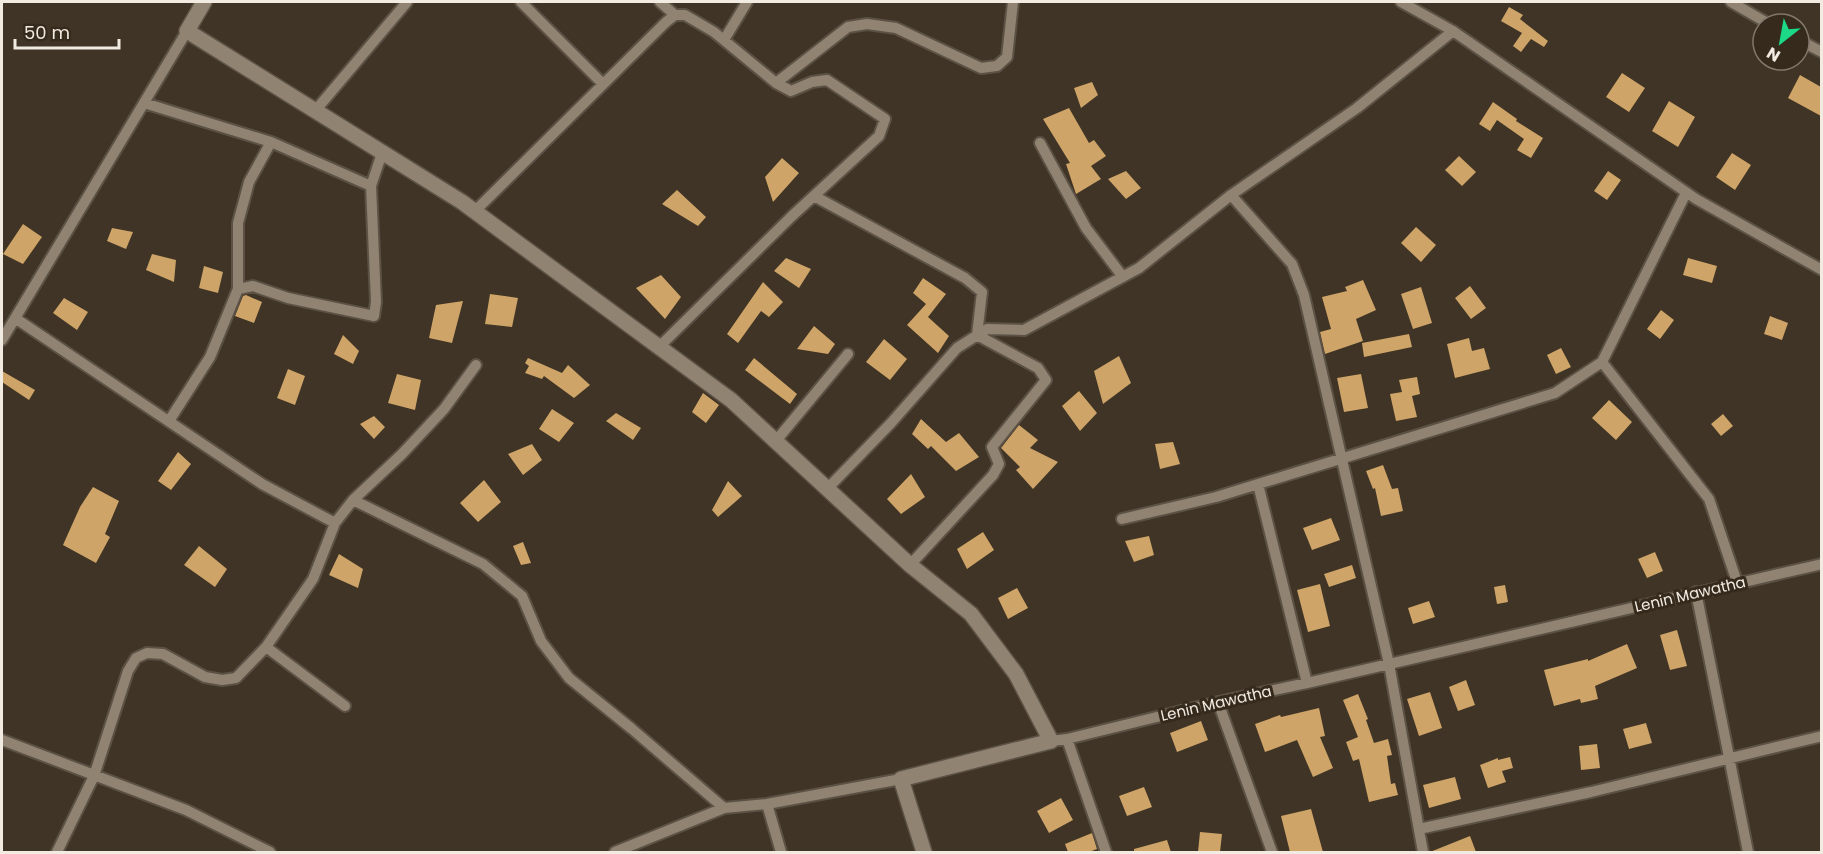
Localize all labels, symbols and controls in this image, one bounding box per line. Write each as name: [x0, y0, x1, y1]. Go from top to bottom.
scale bar: [15, 12, 118, 50]
north arrow: [1751, 12, 1811, 72]
text: 50 m: [24, 20, 70, 45]
text: N: [1762, 41, 1785, 67]
street label: Lenin Mawatha: [1632, 571, 1748, 617]
street label: Lenin Mawatha: [1158, 680, 1274, 726]

